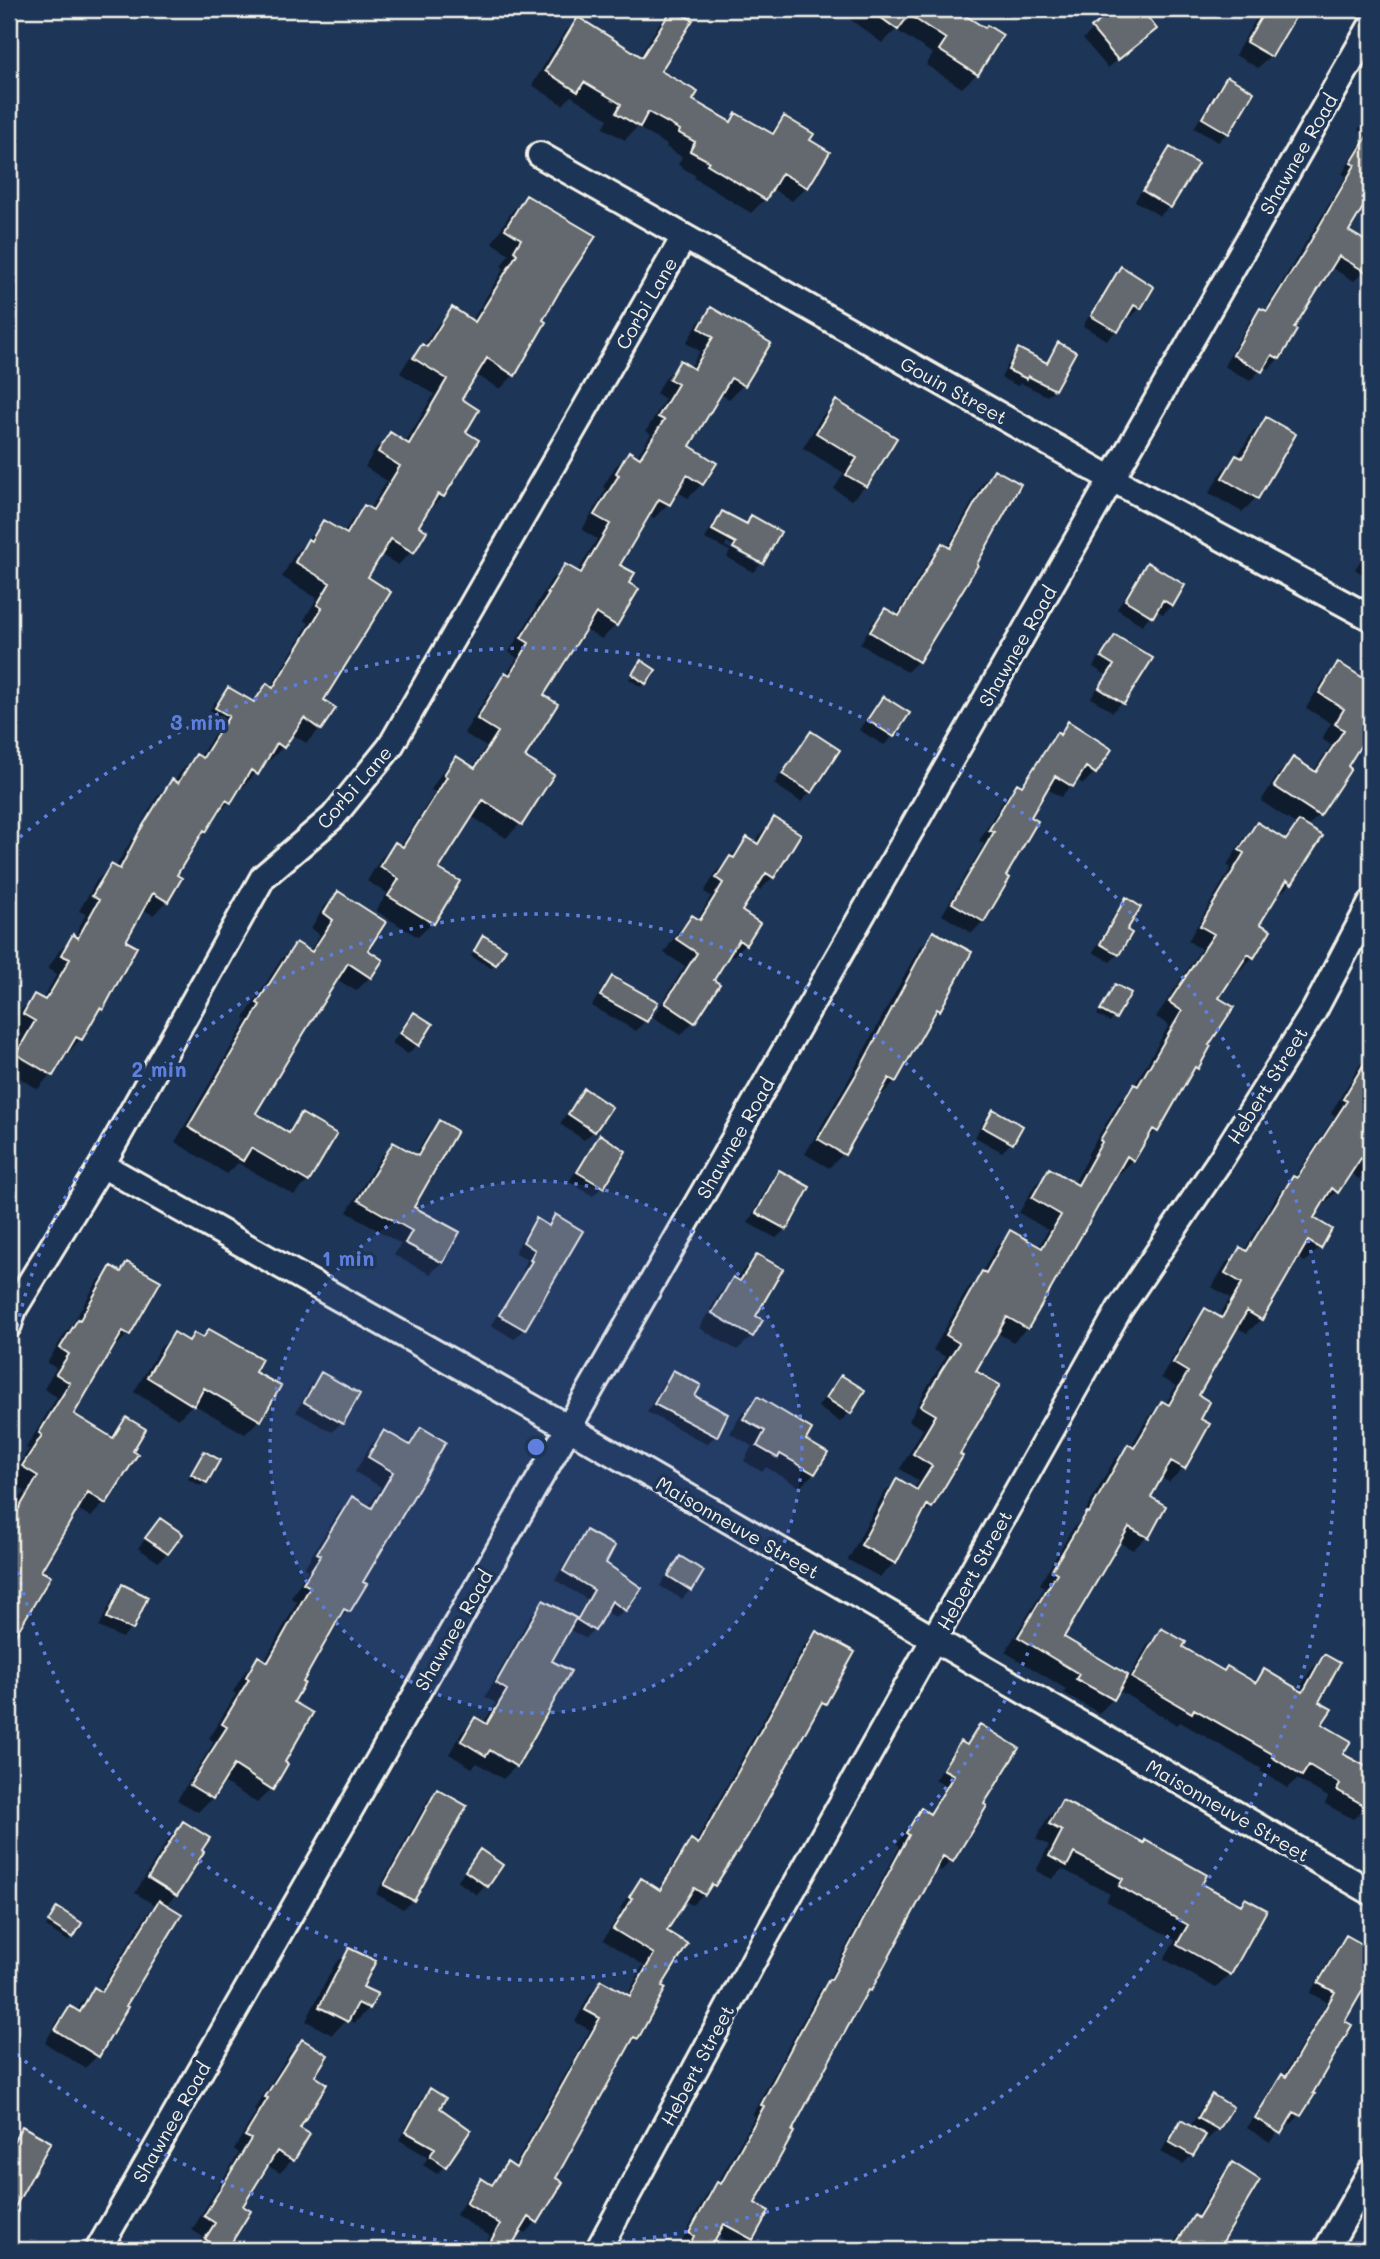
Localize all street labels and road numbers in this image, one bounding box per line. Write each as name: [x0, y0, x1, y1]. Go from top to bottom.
street label: Shawnee Road: [1253, 89, 1343, 219]
street label: Corbi Lane: [610, 252, 682, 354]
street label: Gouin Street: [896, 350, 1012, 430]
street label: Shawnee Road: [972, 581, 1062, 711]
street label: Corbi Lane: [311, 740, 397, 834]
street label: Hebert Street: [1221, 1022, 1313, 1148]
street label: Shawnee Road: [690, 1073, 780, 1203]
street label: Maisonneuve Street: [652, 1470, 824, 1584]
street label: Hebert Street: [931, 1505, 1017, 1635]
street label: Shawnee Road: [408, 1565, 498, 1695]
street label: Maisonneuve Street: [1142, 1753, 1314, 1867]
street label: Hebert Street: [655, 2000, 739, 2130]
street label: Shawnee Road: [126, 2057, 216, 2187]

